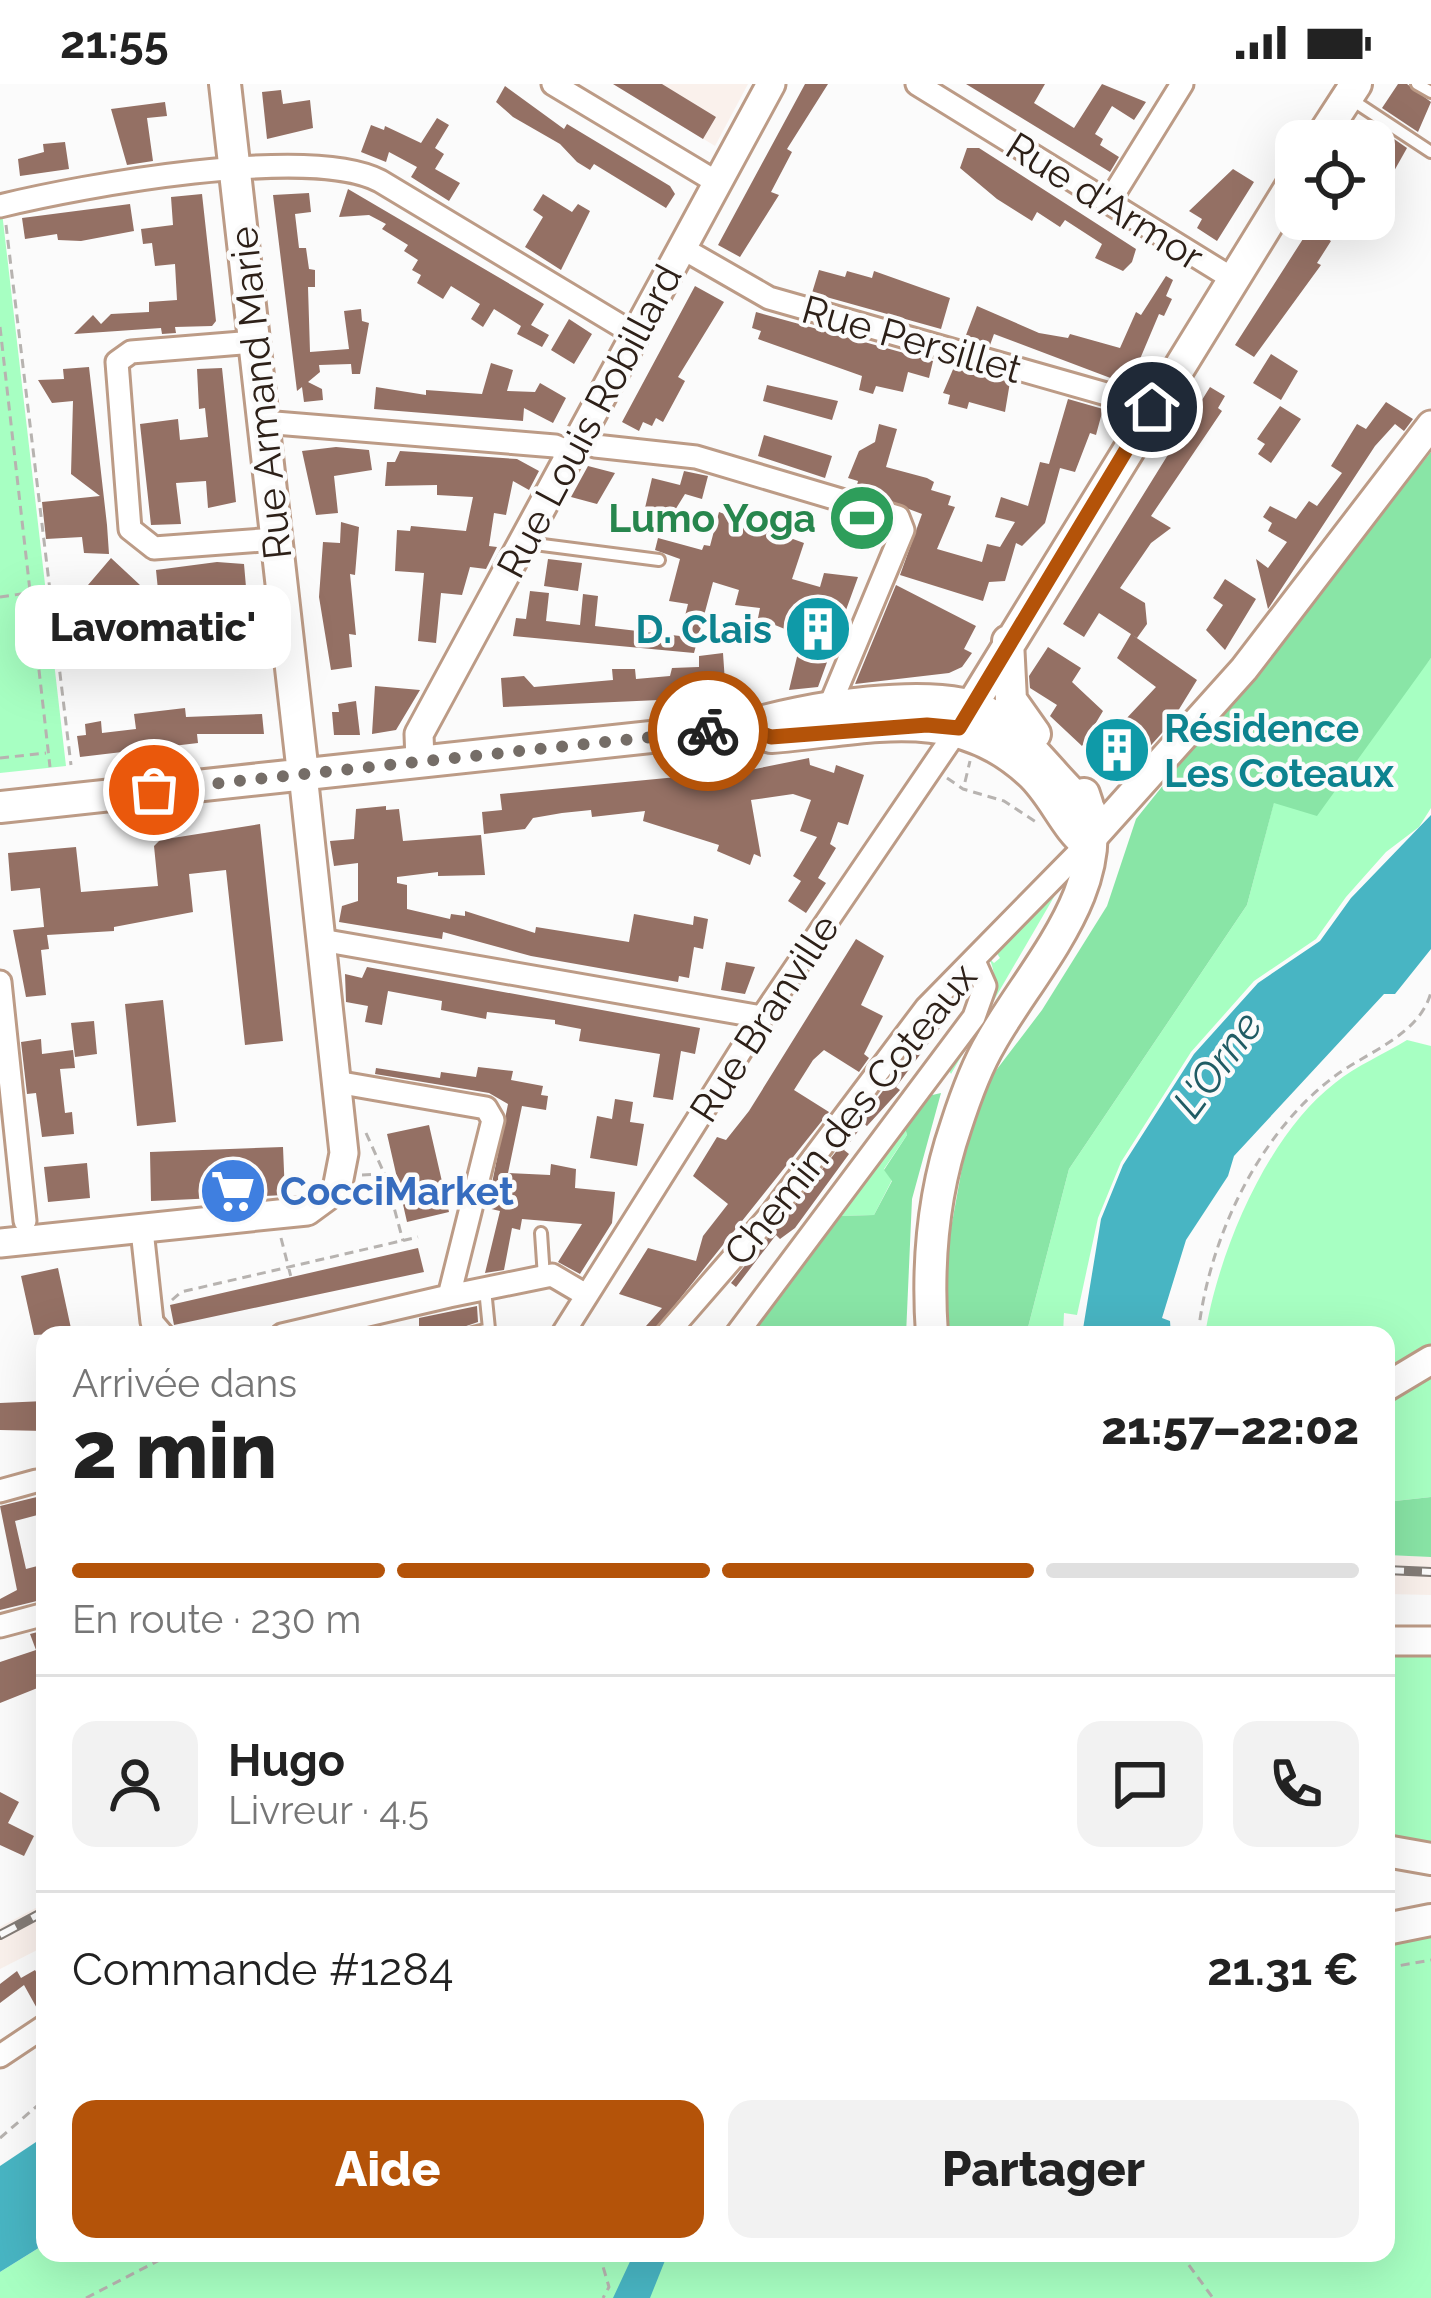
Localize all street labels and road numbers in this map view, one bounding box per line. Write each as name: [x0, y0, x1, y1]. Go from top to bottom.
street label: Rue d'Armor: [998, 122, 1212, 280]
street label: Rue Armand Marie: [220, 224, 300, 562]
street label: Rue Louis Robillard: [487, 257, 691, 585]
street label: Rue Persillet: [797, 286, 1027, 392]
street label: Rue Branville: [680, 906, 848, 1130]
street label: Chemin des Coteaux: [714, 954, 986, 1274]

